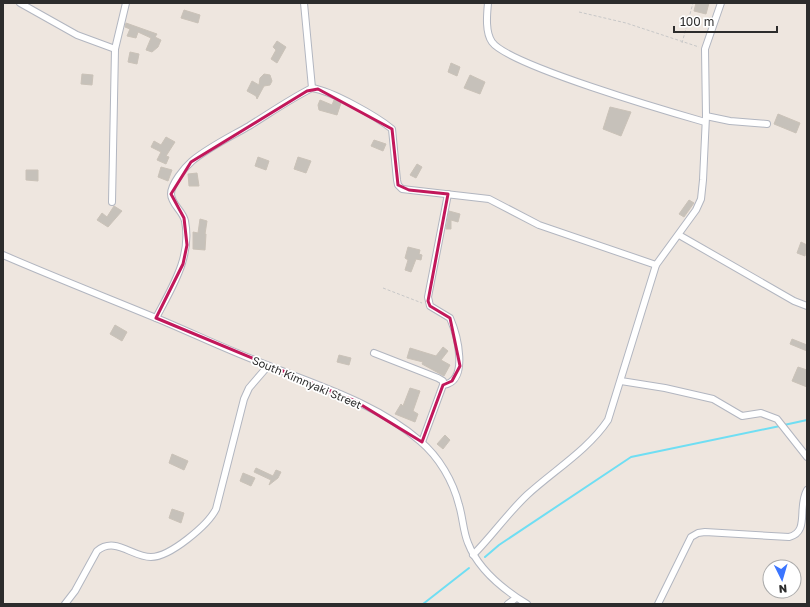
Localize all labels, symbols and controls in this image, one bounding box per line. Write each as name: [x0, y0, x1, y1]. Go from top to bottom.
scale bar: [674, 8, 777, 34]
text: 100 m: [680, 14, 714, 29]
street label: South Kimnyaki Street: [250, 353, 364, 411]
north arrow: [762, 559, 802, 599]
text: N: [778, 583, 788, 596]

